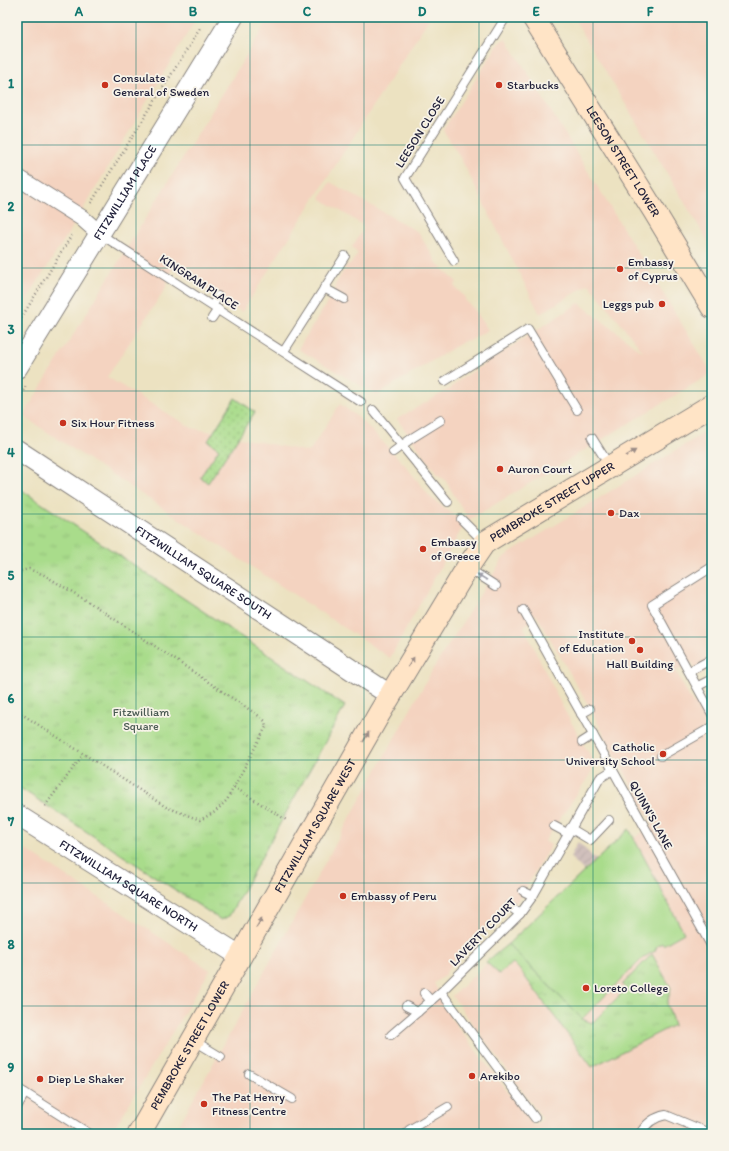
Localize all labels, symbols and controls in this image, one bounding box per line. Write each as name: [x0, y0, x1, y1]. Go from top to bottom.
text: A: [74, 4, 84, 19]
text: B: [189, 4, 198, 19]
text: C: [303, 4, 312, 19]
text: D: [418, 4, 427, 19]
text: E: [532, 4, 540, 19]
text: F: [647, 4, 654, 19]
place label: Consulate General of Sweden: [113, 71, 210, 99]
text: 1: [8, 76, 14, 91]
place label: Starbucks: [507, 78, 559, 92]
marker: Consulate General of Sweden: [100, 80, 110, 90]
marker: Starbucks: [494, 80, 504, 90]
street label: LEESON CLOSE: [392, 93, 448, 170]
street label: LEESON STREET LOWER: [583, 103, 663, 219]
street label: FITZWILLIAM PLACE: [90, 142, 160, 243]
text: 2: [8, 199, 15, 214]
street label: KINGRAM PLACE: [157, 251, 241, 313]
place label: Embassy of Cyprus: [628, 255, 678, 283]
marker: Embassy of Cyprus: [615, 264, 625, 274]
place label: Leggs pub: [603, 297, 654, 311]
marker: Leggs pub: [657, 299, 667, 309]
text: 3: [7, 322, 15, 337]
place label: Six Hour Fitness: [71, 416, 155, 430]
marker: Six Hour Fitness: [58, 418, 68, 428]
text: 4: [7, 445, 15, 460]
one-way arrow: [625, 450, 637, 457]
street label: PEMBROKE STREET UPPER: [487, 459, 617, 545]
place label: Auron Court: [508, 462, 572, 476]
marker: Auron Court: [495, 464, 505, 474]
place label: Dax: [619, 506, 639, 520]
marker: Dax: [606, 508, 616, 518]
street label: FITZWILLIAM SQUARE SOUTH: [133, 523, 274, 622]
place label: Embassy of Greece: [431, 535, 480, 563]
marker: Embassy of Greece: [418, 544, 428, 554]
text: 5: [8, 568, 15, 583]
one-way arrow: [477, 573, 487, 581]
place label: Institute of Education: [559, 627, 625, 655]
marker: Institute of Education: [627, 636, 637, 646]
marker: Hall Building: [635, 645, 645, 655]
one-way arrow: [407, 657, 415, 667]
place label: Hall Building: [607, 657, 674, 671]
text: 6: [8, 691, 15, 706]
park label: Fitzwilliam Square: [113, 705, 169, 733]
one-way arrow: [362, 731, 369, 743]
place label: Catholic University School: [566, 740, 656, 768]
marker: Catholic University School: [658, 749, 668, 759]
street label: FITZWILLIAM SQUARE WEST: [271, 756, 359, 895]
street label: QUINN'S LANE: [626, 778, 676, 852]
text: 7: [7, 814, 15, 829]
street label: FITZWILLIAM SQUARE NORTH: [57, 837, 200, 934]
place label: Embassy of Peru: [351, 889, 437, 903]
marker: Embassy of Peru: [338, 891, 348, 901]
street label: LAVERTY COURT: [447, 895, 519, 969]
one-way arrow: [256, 917, 263, 929]
text: 8: [7, 937, 15, 952]
street label: PEMBROKE STREET LOWER: [147, 978, 232, 1113]
place label: Loreto College: [594, 981, 668, 995]
marker: Loreto College: [581, 983, 591, 993]
text: 9: [8, 1060, 15, 1075]
place label: Arekibo: [480, 1069, 520, 1083]
marker: Arekibo: [467, 1071, 477, 1081]
place label: Diep Le Shaker: [48, 1072, 124, 1086]
marker: Diep Le Shaker: [35, 1074, 45, 1084]
place label: The Pat Henry Fitness Centre: [212, 1090, 286, 1118]
marker: The Pat Henry Fitness Centre: [199, 1099, 209, 1109]

